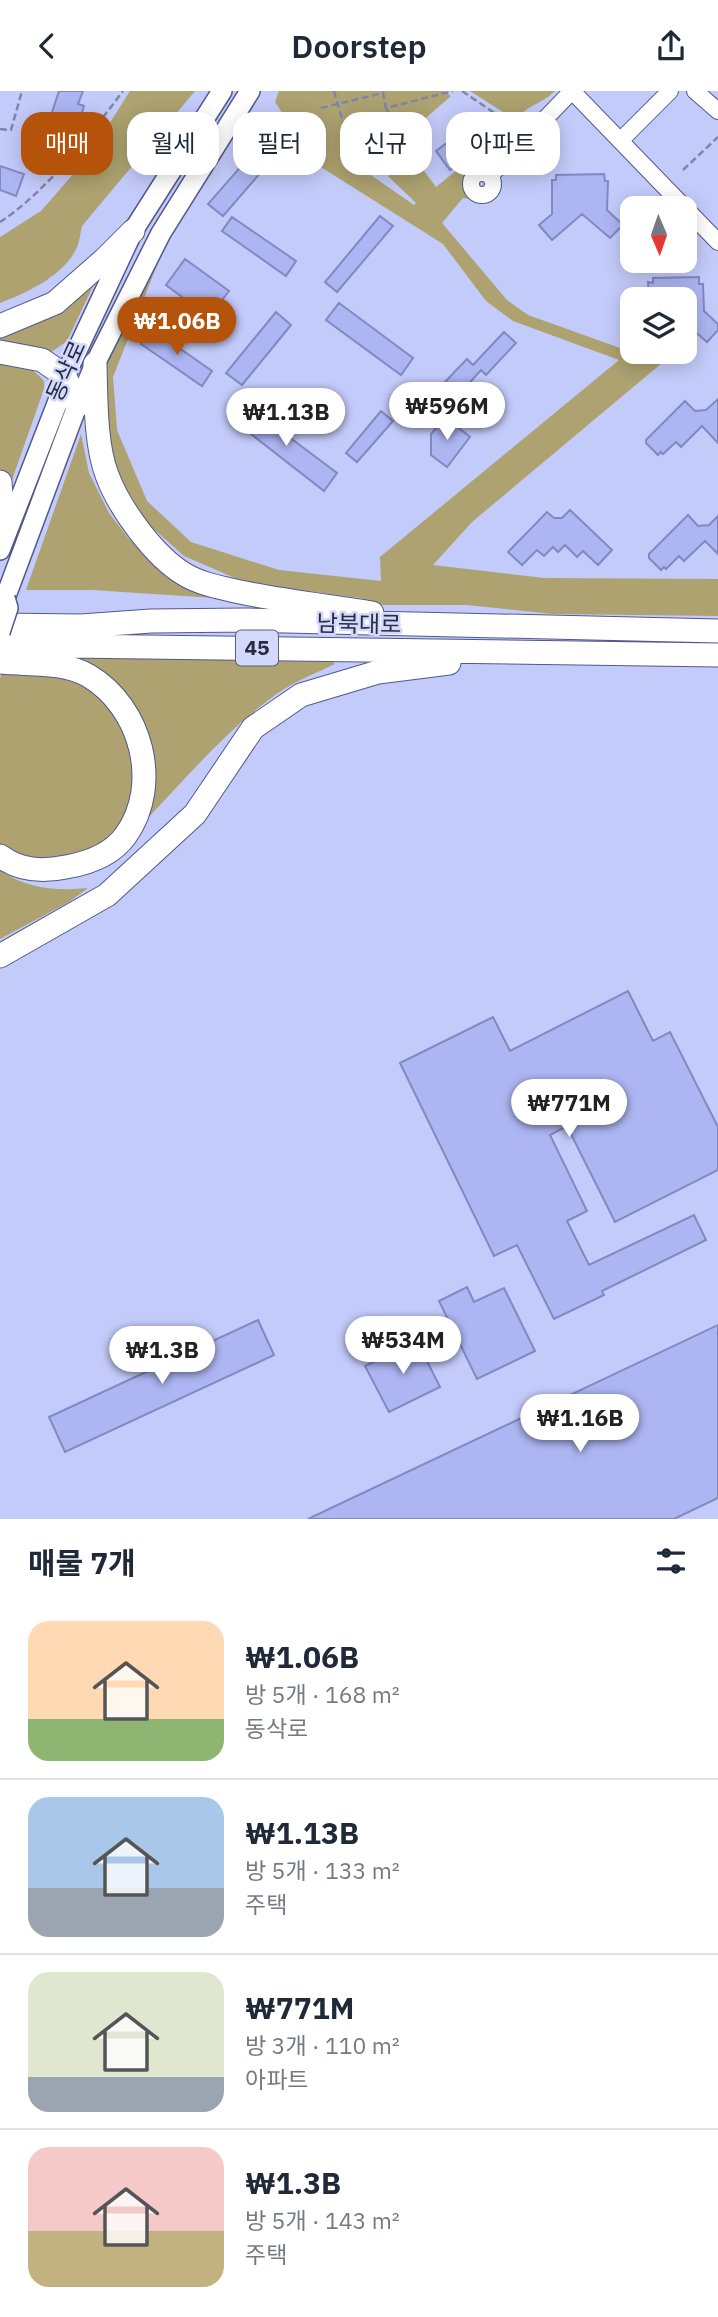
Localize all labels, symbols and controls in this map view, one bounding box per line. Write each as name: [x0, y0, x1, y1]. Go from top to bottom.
text: Doorstep: [291, 25, 427, 67]
icon: back: [28, 27, 66, 65]
icon: share: [652, 27, 690, 65]
chip: 매매: [21, 112, 113, 175]
chip: 월세: [127, 112, 219, 175]
chip: 필터: [233, 112, 326, 175]
chip: 신규: [340, 112, 432, 175]
chip: 아파트: [446, 112, 560, 175]
north arrow: [620, 196, 696, 273]
map controls: [620, 196, 697, 364]
button: layers: [620, 287, 697, 364]
pin: ₩1.06B: [120, 297, 234, 357]
text: ₩1.06B: [133, 305, 221, 335]
street label: 동삭로: [38, 335, 92, 406]
pin: ₩596M: [398, 383, 496, 442]
pin: ₩1.13B: [229, 389, 343, 448]
text: ₩596M: [405, 390, 489, 420]
text: ₩1.13B: [242, 396, 330, 426]
street label: 남북대로: [316, 607, 402, 639]
road number: 45: [236, 631, 278, 665]
pin: ₩771M: [520, 1079, 618, 1139]
text: ₩771M: [527, 1087, 611, 1117]
pin: ₩534M: [354, 1317, 452, 1376]
text: ₩534M: [361, 1324, 445, 1354]
pin: ₩1.3B: [113, 1327, 211, 1386]
text: ₩1.3B: [125, 1334, 199, 1364]
pin: ₩1.16B: [523, 1395, 637, 1454]
text: ₩1.16B: [536, 1402, 624, 1432]
icon: filters: [652, 1542, 690, 1580]
text: 매물 7개: [28, 1543, 136, 1582]
text: ₩1.06B: [245, 1637, 359, 1676]
icon: home: [84, 1649, 168, 1733]
text: 방 5개 · 168 m²: [245, 1679, 400, 1709]
text: 동삭로: [245, 1713, 308, 1743]
text: ₩1.13B: [245, 1813, 359, 1852]
icon: home: [84, 1825, 168, 1909]
text: 방 5개 · 133 m²: [245, 1855, 400, 1885]
text: 주택: [245, 1889, 287, 1919]
text: ₩771M: [245, 1988, 354, 2027]
icon: home: [84, 2000, 168, 2084]
text: 방 3개 · 110 m²: [245, 2030, 400, 2060]
text: 아파트: [245, 2064, 308, 2094]
text: ₩1.3B: [245, 2163, 341, 2202]
icon: home: [84, 2175, 168, 2259]
text: 방 5개 · 143 m²: [245, 2205, 400, 2235]
text: 주택: [245, 2239, 287, 2269]

